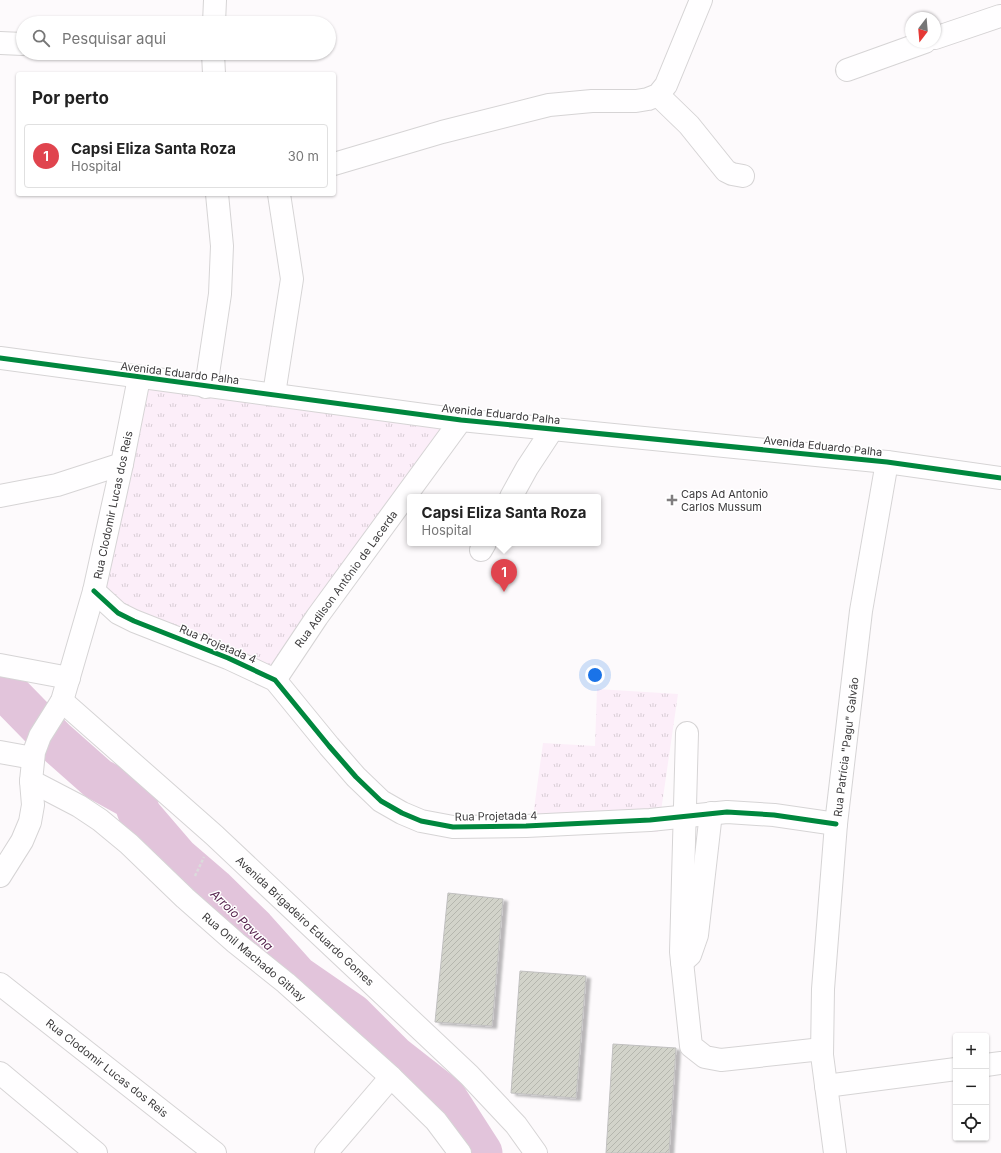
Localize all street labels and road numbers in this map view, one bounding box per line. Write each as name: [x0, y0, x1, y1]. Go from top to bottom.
street label: Avenida Eduardo Palha: [120, 359, 240, 387]
street label: Avenida Eduardo Palha: [441, 401, 561, 427]
street label: Rua Clodomir Lucas dos Reis: [90, 429, 136, 580]
street label: Avenida Eduardo Palha: [763, 433, 883, 459]
street label: Rua Adilson Antônio de Lacerda: [292, 508, 400, 650]
street label: Rua Projetada 4: [177, 621, 259, 667]
street label: Rua Patrícia "Pagu" Galvão: [830, 676, 862, 818]
street label: Rua Projetada 4: [455, 808, 537, 824]
street label: Avenida Brigadeiro Eduardo Gomes: [233, 853, 377, 989]
street label: Rua Onil Machado Githay: [199, 910, 309, 1004]
street label: Rua Clodomir Lucas dos Reis: [43, 1016, 171, 1120]

